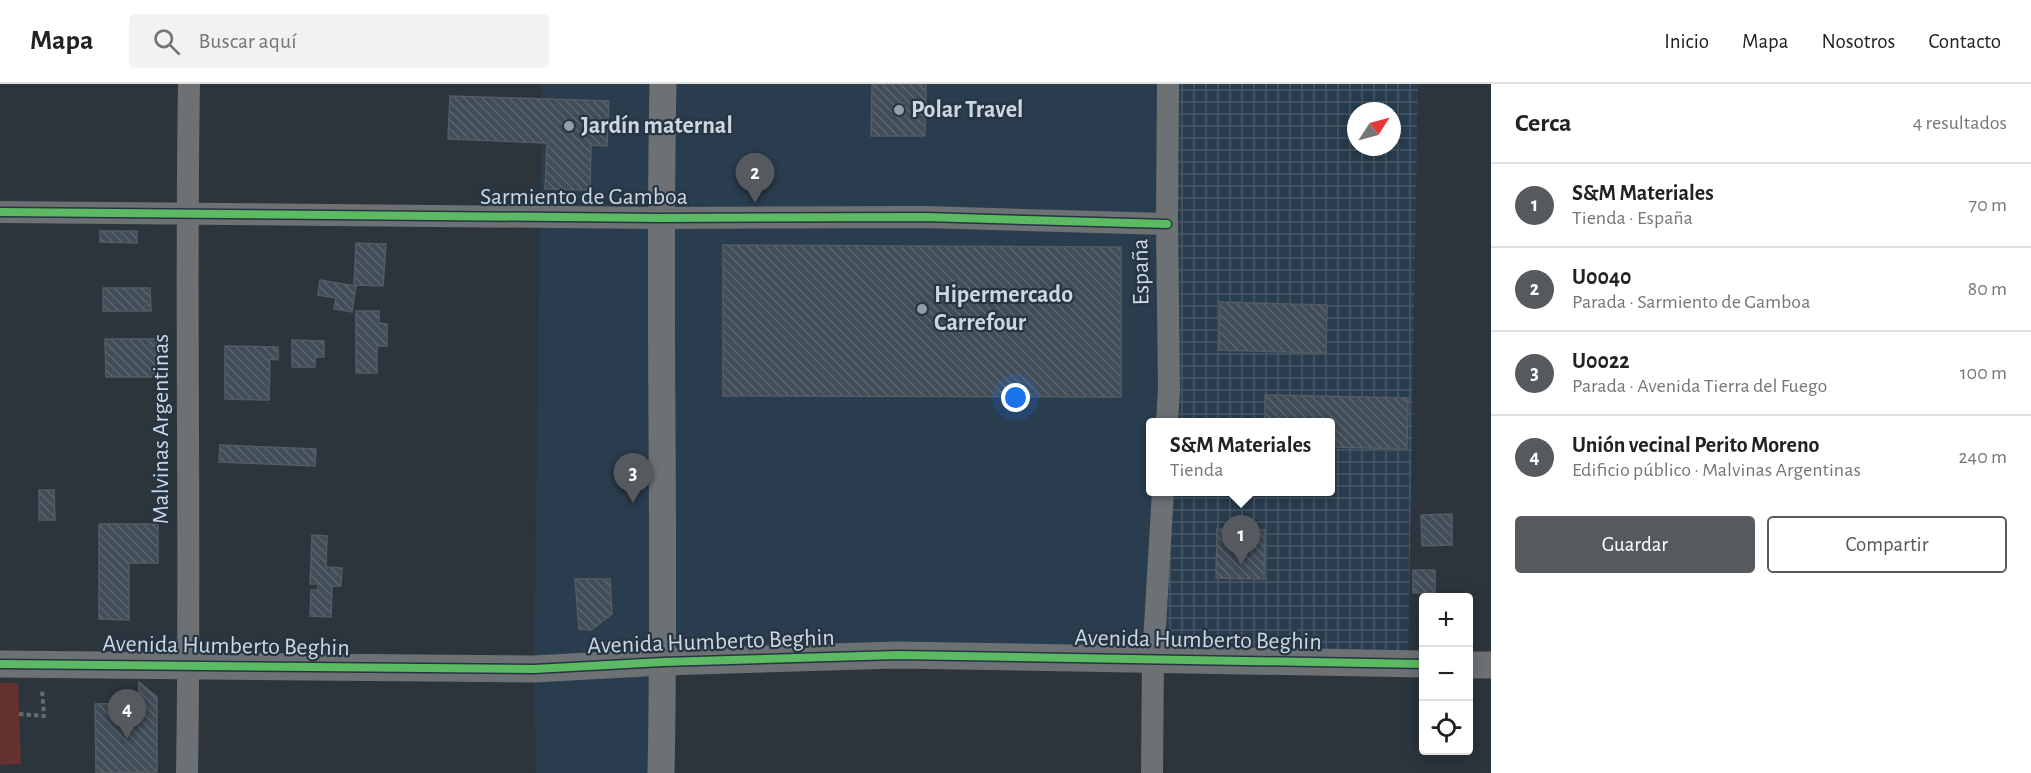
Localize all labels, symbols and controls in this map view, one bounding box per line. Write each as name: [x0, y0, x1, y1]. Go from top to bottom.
search box: [129, 14, 549, 68]
icon: search: [150, 25, 183, 58]
text: Mapa: [30, 27, 93, 55]
text: Buscar aquí: [198, 30, 297, 52]
text: Inicio: [1664, 31, 1709, 52]
text: Mapa: [1742, 31, 1789, 52]
text: Nosotros: [1822, 31, 1895, 52]
text: Contacto: [1928, 31, 2001, 52]
place label: Polar Travel: [911, 98, 1023, 122]
north arrow: [1347, 102, 1401, 156]
marker: Polar Travel: [892, 103, 906, 117]
text: Cerca: [1515, 110, 1572, 136]
text: 4 resultados: [1913, 113, 2007, 133]
place label: Jardín maternal: [581, 114, 733, 138]
marker: Jardín maternal: [562, 119, 576, 133]
pin: 2: [736, 154, 774, 203]
text: S&M Materiales: [1572, 182, 1714, 204]
street label: Sarmiento de Gamboa: [480, 185, 688, 209]
text: 1: [1531, 195, 1538, 215]
text: 70 m: [1969, 195, 2007, 215]
text: Tienda · España: [1572, 208, 1693, 228]
street label: España: [1128, 238, 1154, 306]
text: U0040: [1572, 266, 1632, 288]
text: 2: [1530, 279, 1539, 299]
text: 80 m: [1968, 279, 2007, 299]
place label: Hipermercado Carrefour: [934, 283, 1073, 335]
text: Parada · Sarmiento de Gamboa: [1572, 292, 1810, 312]
marker: Hipermercado Carrefour: [915, 302, 929, 316]
street label: Malvinas Argentinas: [149, 334, 173, 524]
text: U0022: [1572, 350, 1630, 372]
text: 3: [1530, 363, 1539, 383]
text: 100 m: [1960, 363, 2007, 383]
text: Parada · Avenida Tierra del Fuego: [1572, 376, 1827, 396]
your location: [1001, 383, 1030, 412]
popup: [1146, 418, 1335, 496]
text: S&M Materiales: [1170, 434, 1311, 456]
text: Unión vecinal Perito Moreno: [1572, 434, 1819, 456]
text: 4: [1529, 447, 1540, 467]
text: 240 m: [1958, 447, 2007, 467]
pin: 3: [614, 454, 652, 503]
text: Tienda: [1170, 460, 1223, 480]
text: Edificio público · Malvinas Argentinas: [1572, 460, 1861, 480]
pin: 1: [1222, 516, 1260, 565]
button: Guardar: [1515, 516, 1755, 573]
button: Compartir: [1767, 516, 2007, 573]
map controls: [1419, 593, 1473, 755]
button: +: [1419, 593, 1473, 647]
street label: Avenida Humberto Beghin: [587, 626, 835, 658]
street label: Avenida Humberto Beghin: [1074, 626, 1322, 654]
street label: Avenida Humberto Beghin: [102, 632, 350, 660]
button: −: [1419, 647, 1473, 701]
pin: 4: [108, 690, 146, 739]
button: locate: [1419, 701, 1473, 755]

